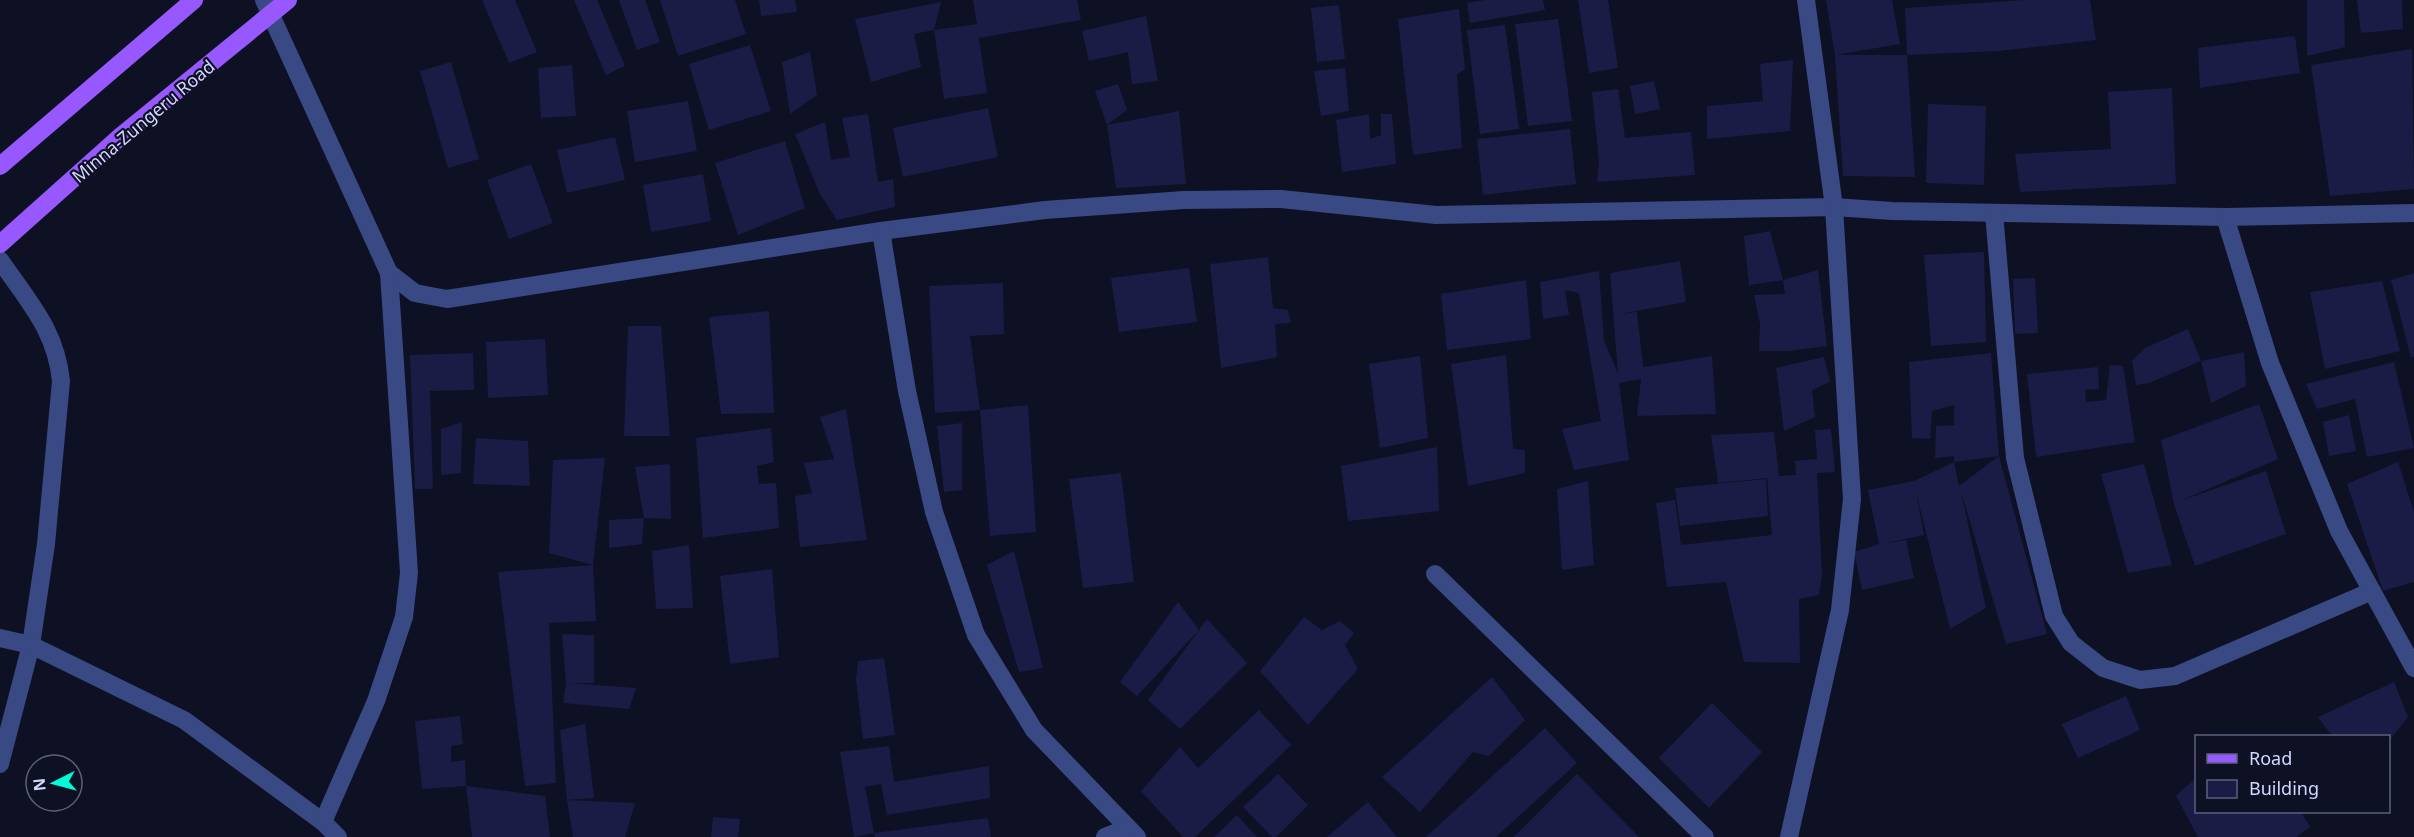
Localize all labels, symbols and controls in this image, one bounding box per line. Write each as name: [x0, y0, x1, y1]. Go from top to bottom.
street label: Minna-Zungeru Road: [67, 54, 219, 188]
legend: [2195, 735, 2390, 813]
text: Road: [2249, 746, 2292, 770]
north arrow: [24, 753, 84, 813]
text: Building: [2249, 776, 2319, 800]
text: N: [27, 777, 51, 792]

